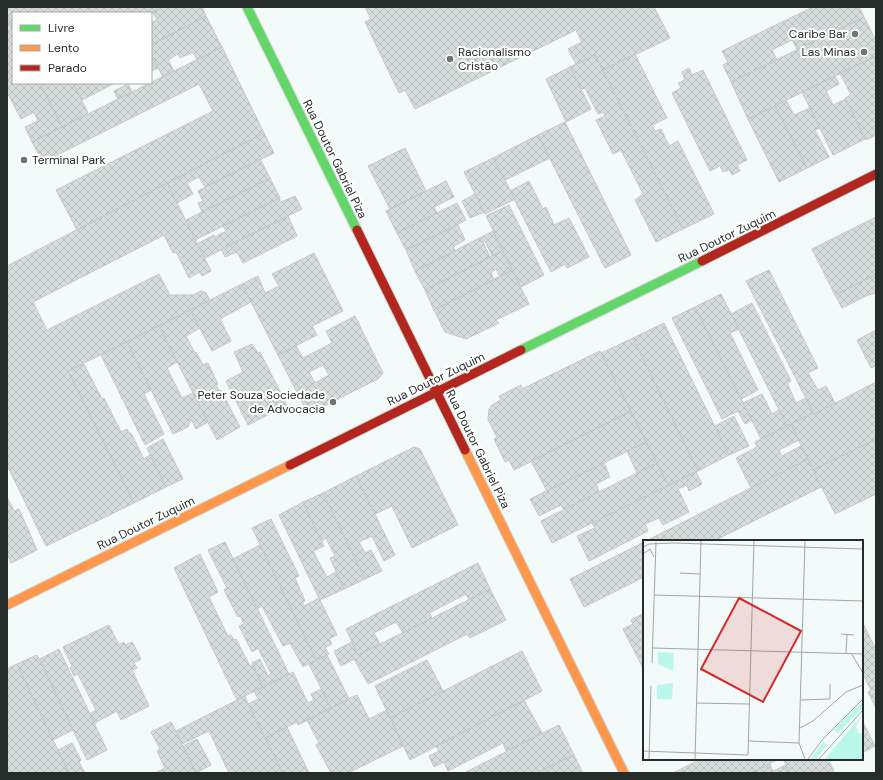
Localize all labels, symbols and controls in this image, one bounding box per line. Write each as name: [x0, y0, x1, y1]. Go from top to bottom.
legend: [12, 12, 152, 84]
text: Livre: [48, 20, 75, 36]
place label: Caribe Bar: [789, 26, 848, 42]
marker: Caribe Bar: [850, 29, 860, 39]
text: Lento: [48, 40, 79, 56]
place label: Racionalismo Cristão: [458, 44, 531, 74]
place label: Las Minas: [802, 44, 856, 60]
marker: Las Minas: [859, 47, 869, 57]
marker: Racionalismo Cristão: [445, 54, 455, 64]
text: Parado: [48, 60, 87, 76]
street label: Rua Doutor Gabriel Piza: [299, 97, 371, 221]
place label: Terminal Park: [32, 152, 105, 168]
marker: Terminal Park: [19, 155, 29, 165]
street label: Rua Doutor Zuquim: [676, 205, 778, 267]
street label: Rua Doutor Zuquim: [385, 348, 487, 410]
place label: Peter Souza Sociedade de Advocacia: [198, 387, 325, 417]
street label: Rua Doutor Gabriel Piza: [442, 387, 514, 511]
marker: Peter Souza Sociedade de Advocacia: [328, 397, 338, 407]
street label: Rua Doutor Zuquim: [95, 492, 197, 554]
inset map: [643, 540, 863, 760]

